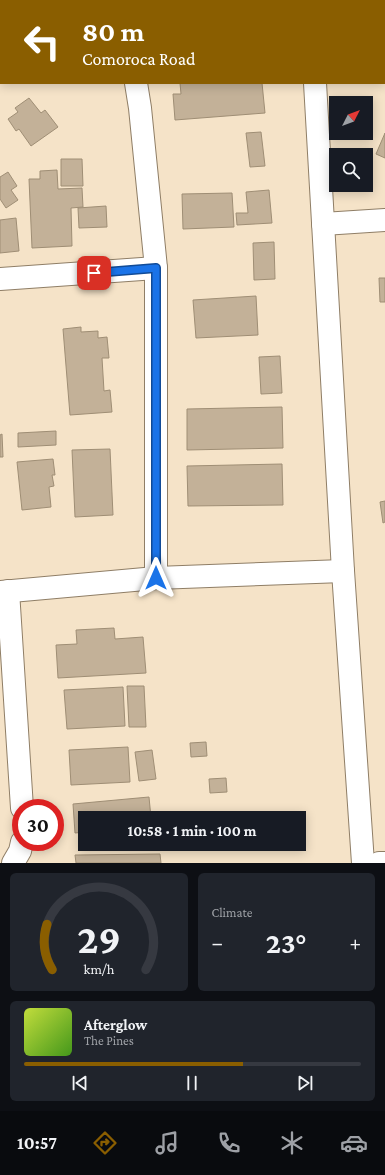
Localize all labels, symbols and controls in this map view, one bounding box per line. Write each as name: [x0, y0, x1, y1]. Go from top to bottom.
icon: left: [16, 16, 68, 68]
text: 80 m: [82, 16, 144, 47]
text: Comoroca Road: [82, 49, 195, 69]
north arrow: [329, 96, 373, 140]
map controls: [329, 96, 373, 192]
button: search: [329, 148, 373, 192]
pin: [77, 256, 111, 290]
icon: arrive: [83, 262, 105, 284]
position arrow: [135, 557, 177, 599]
speed limit sign: 30: [12, 799, 64, 851]
text: 10:58 · 1 min · 100 m: [128, 823, 256, 839]
text: Climate: [212, 905, 252, 920]
text: 29: [77, 916, 121, 962]
text: 23°: [266, 926, 307, 959]
text: −: [212, 930, 223, 955]
text: +: [349, 930, 361, 955]
text: km/h: [83, 961, 114, 977]
text: Afterglow: [84, 1017, 147, 1033]
text: The Pines: [84, 1033, 134, 1048]
icon: previous: [69, 1072, 91, 1094]
icon: pause: [181, 1072, 203, 1094]
icon: next: [294, 1072, 316, 1094]
icon: directions: [91, 1129, 119, 1157]
icon: music: [153, 1129, 181, 1157]
icon: phone: [215, 1129, 243, 1157]
icon: climate: [278, 1129, 306, 1157]
icon: car: [340, 1129, 368, 1157]
text: 10:57: [17, 1133, 57, 1153]

